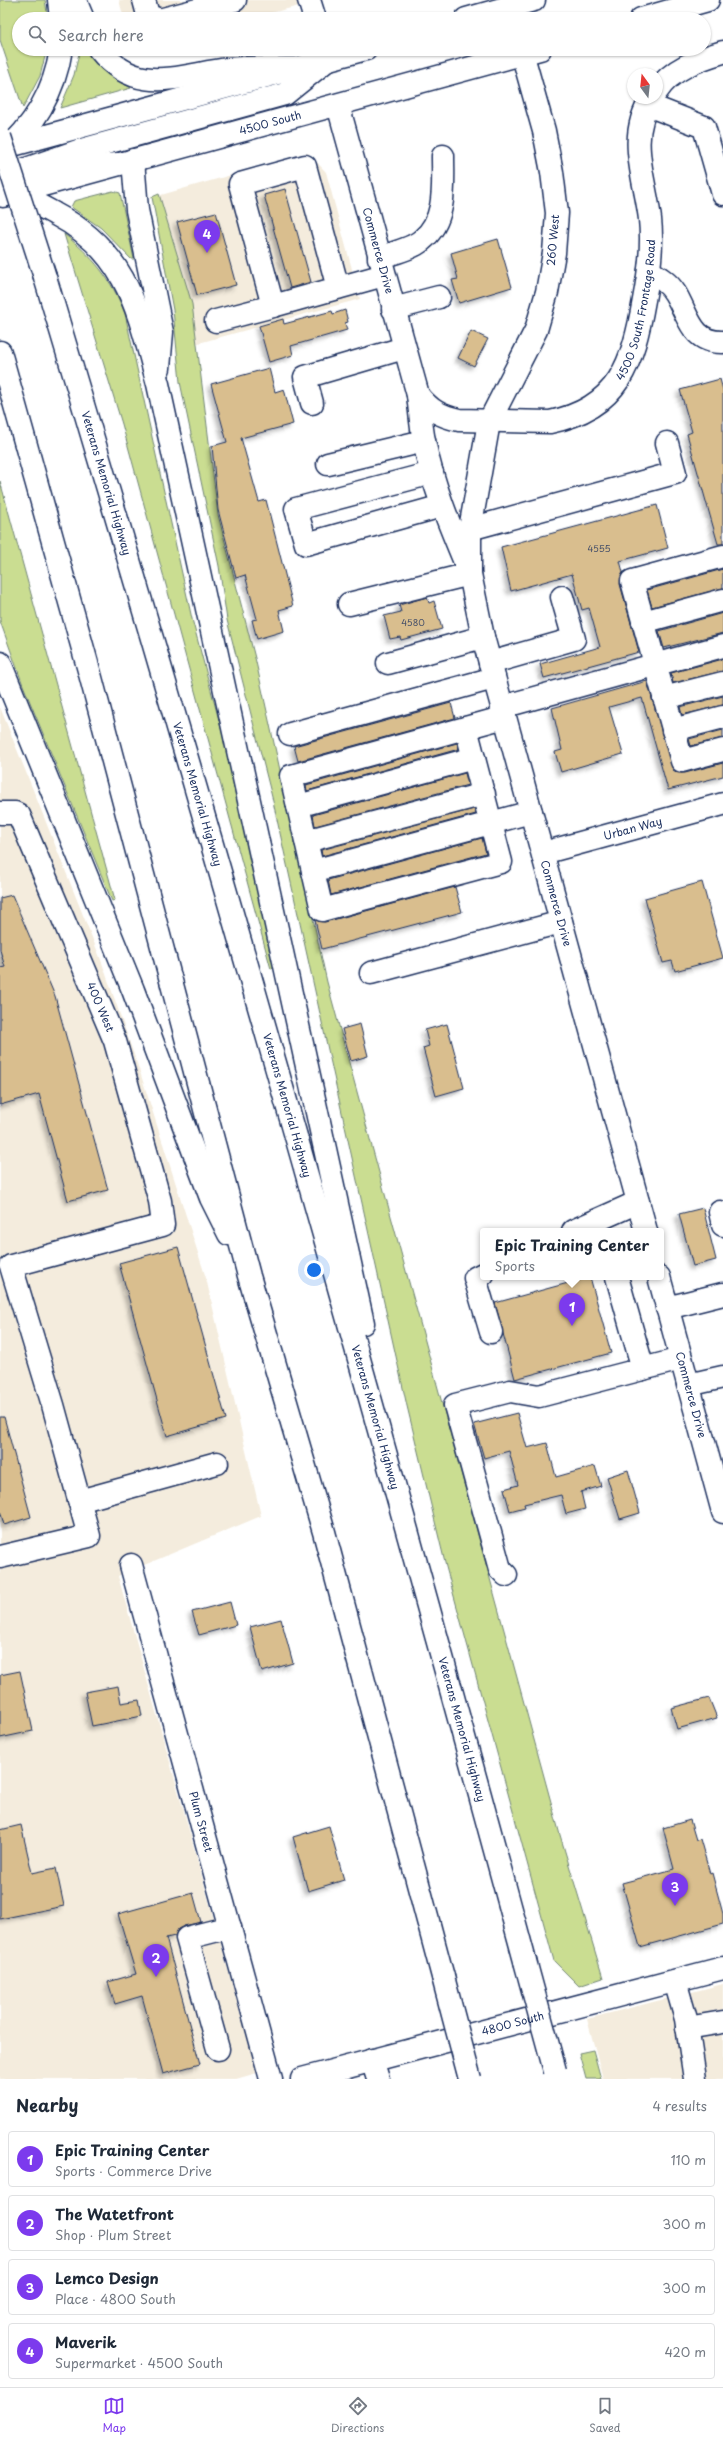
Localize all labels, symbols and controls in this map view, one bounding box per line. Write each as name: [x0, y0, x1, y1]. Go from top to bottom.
search box: [12, 12, 711, 56]
icon: search: [26, 23, 48, 45]
text: Search here: [58, 23, 144, 46]
north arrow: [627, 68, 663, 104]
street label: 4500 South: [237, 106, 303, 139]
street label: Commerce Drive: [359, 205, 399, 296]
street label: 260 West: [542, 213, 563, 266]
pin: 4: [194, 220, 220, 253]
street label: 4500 South Frontage Road: [611, 239, 659, 384]
street label: Veterans Memorial Highway: [77, 409, 136, 557]
house number: 4555: [587, 541, 611, 555]
house number: 4580: [401, 615, 425, 629]
street label: Veterans Memorial Highway: [169, 720, 227, 868]
street label: Urban Way: [601, 812, 664, 844]
street label: Commerce Drive: [537, 858, 577, 948]
street label: 400 West: [83, 979, 119, 1035]
street label: Veterans Memorial Highway: [259, 1031, 316, 1179]
popup: [480, 1228, 664, 1280]
text: Epic Training Center: [495, 1233, 649, 1256]
text: Sports: [495, 1256, 535, 1275]
your location: [304, 1260, 324, 1280]
pin: 1: [559, 1293, 585, 1326]
street label: Veterans Memorial Highway: [347, 1343, 404, 1491]
street label: Commerce Drive: [672, 1349, 711, 1440]
street label: Veterans Memorial Highway: [434, 1655, 490, 1803]
street label: Plum Street: [185, 1789, 218, 1854]
pin: 3: [662, 1873, 688, 1906]
pin: 2: [143, 1944, 169, 1977]
street label: 4800 South: [479, 2007, 546, 2039]
text: Nearby: [16, 2092, 78, 2118]
text: 4 results: [653, 2096, 707, 2115]
text: Epic Training Center: [55, 2138, 210, 2161]
text: 1: [27, 2150, 33, 2169]
text: 110 m: [671, 2150, 706, 2169]
text: Sports · Commerce Drive: [55, 2161, 212, 2180]
text: The Watetfront: [55, 2202, 174, 2225]
text: 2: [25, 2214, 35, 2233]
text: 300 m: [662, 2214, 706, 2233]
text: Shop · Plum Street: [55, 2225, 171, 2244]
text: Lemco Design: [55, 2266, 159, 2289]
text: 3: [26, 2278, 34, 2297]
text: 300 m: [662, 2278, 706, 2297]
text: Place · 4800 South: [55, 2289, 176, 2308]
text: Maverik: [55, 2330, 117, 2353]
text: 4: [26, 2342, 34, 2361]
text: 420 m: [664, 2342, 706, 2361]
text: Supermarket · 4500 South: [55, 2353, 223, 2372]
tab: Map: [102, 2395, 126, 2436]
tab: Directions: [331, 2395, 384, 2436]
tab: Saved: [589, 2395, 621, 2436]

